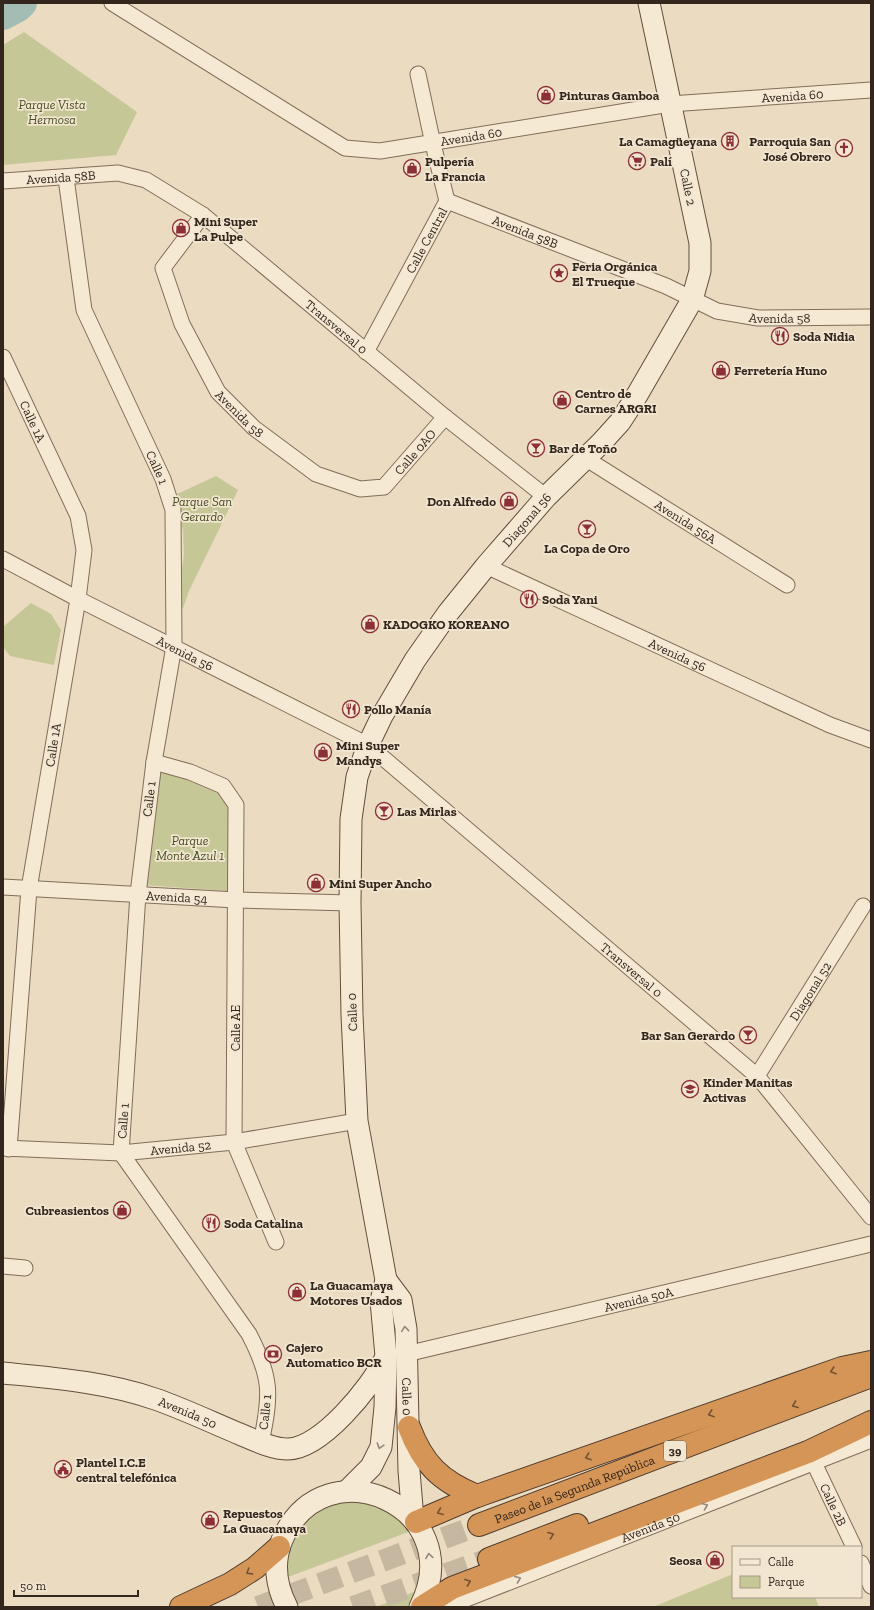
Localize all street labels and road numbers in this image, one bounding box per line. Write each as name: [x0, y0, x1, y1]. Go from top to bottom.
street label: Avenida 60: [761, 86, 824, 105]
street label: Avenida 60: [439, 124, 503, 149]
street label: Avenida 58B: [26, 167, 96, 187]
street label: Calle 2: [677, 167, 699, 207]
street label: Calle Central: [402, 204, 450, 276]
street label: Avenida 58B: [490, 212, 560, 251]
street label: Transversal 0: [302, 296, 371, 357]
street label: Avenida 58: [748, 309, 810, 326]
street label: Avenida 58: [213, 387, 267, 440]
street label: Calle 1A: [17, 398, 50, 445]
street label: Calle 0AO: [391, 426, 439, 478]
street label: Calle 1: [143, 448, 172, 486]
street label: Diagonal 56: [499, 489, 554, 550]
street label: Avenida 56A: [652, 496, 720, 547]
street label: Avenida 56: [154, 632, 216, 674]
street label: Avenida 56: [647, 635, 709, 674]
street label: Calle 1A: [42, 721, 64, 768]
street label: Calle 1: [139, 780, 159, 818]
street label: Avenida 54: [146, 887, 208, 906]
street label: Transversal 0: [598, 939, 666, 1000]
street label: Diagonal 52: [786, 959, 834, 1023]
street label: Calle 0: [344, 993, 360, 1031]
street label: Calle AE: [228, 1004, 243, 1051]
street label: Calle 1: [114, 1103, 132, 1139]
street label: Avenida 52: [149, 1137, 212, 1158]
street label: Avenida 50A: [603, 1283, 675, 1314]
street label: Calle 0: [400, 1377, 415, 1416]
street label: Avenida 50: [157, 1393, 219, 1431]
street label: Calle 1: [256, 1393, 274, 1431]
road number: 39: [664, 1441, 686, 1461]
street label: Paseo de la Segunda República: [492, 1451, 657, 1526]
street label: Calle 2B: [817, 1481, 850, 1528]
street label: Avenida 50: [619, 1508, 682, 1545]

